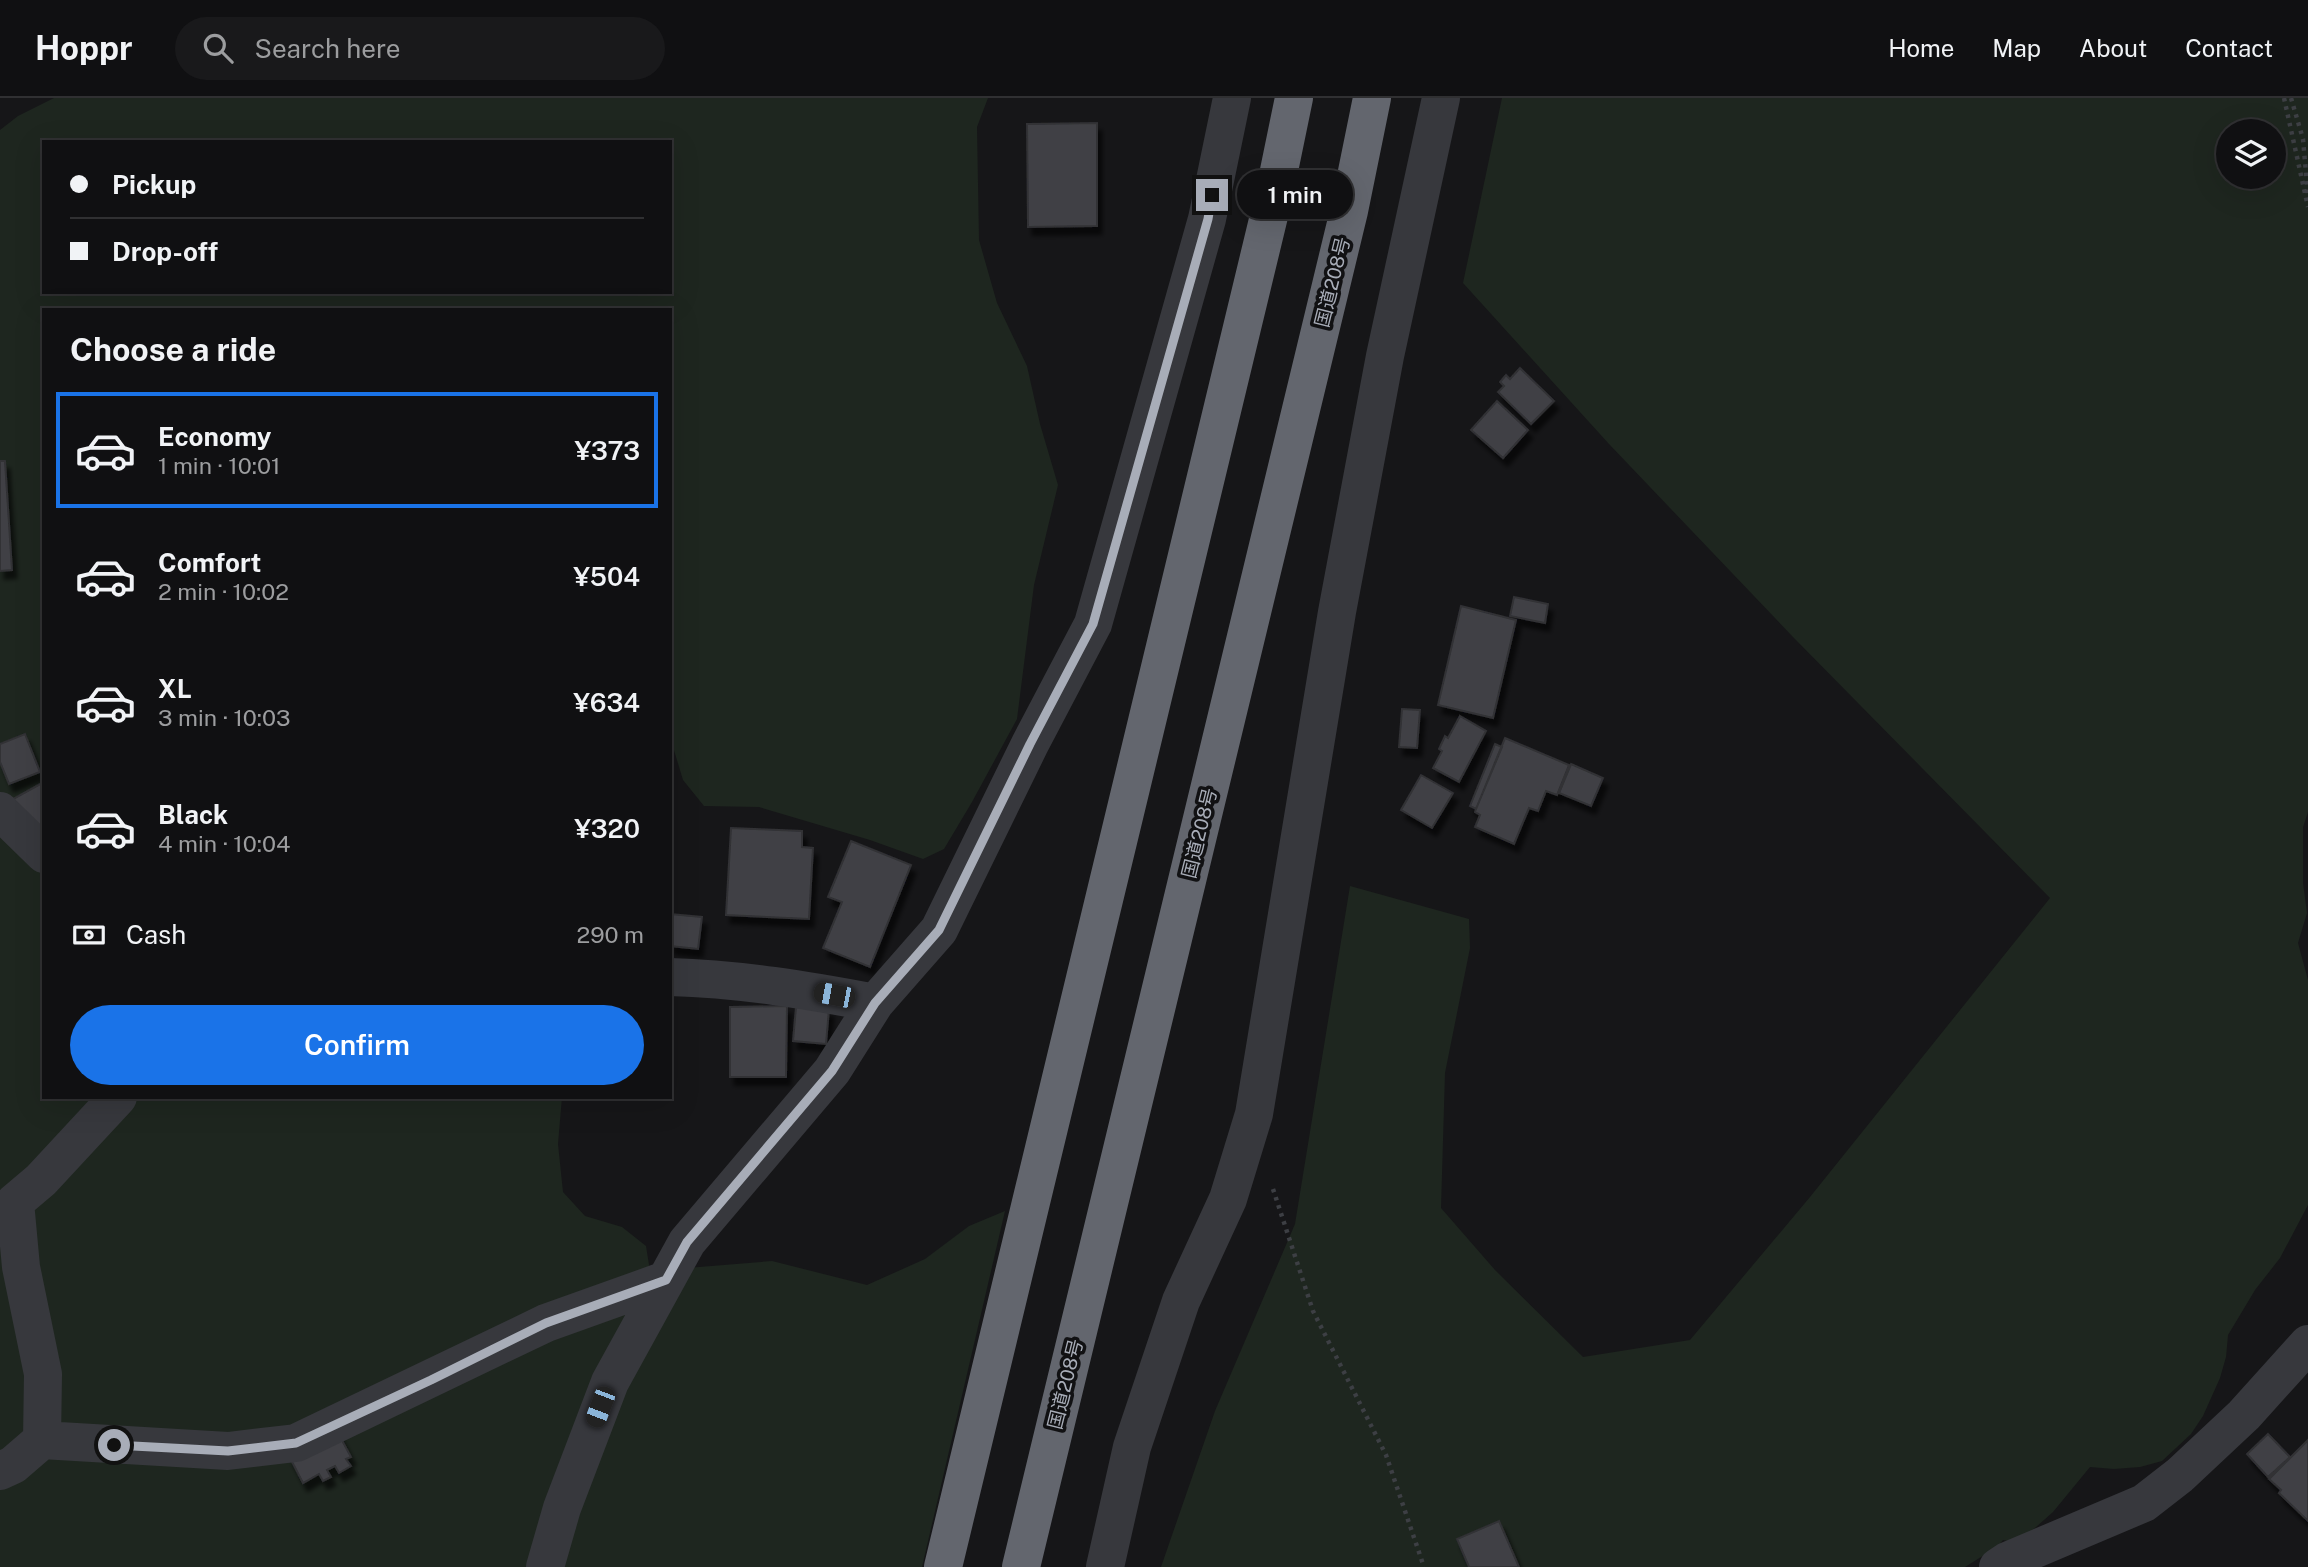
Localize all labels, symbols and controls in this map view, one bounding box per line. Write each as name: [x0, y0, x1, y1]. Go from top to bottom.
search box: [175, 17, 665, 80]
text: Hoppr: [35, 29, 133, 67]
icon: search: [199, 29, 237, 67]
text: Search here: [255, 33, 401, 64]
text: Home: [1888, 34, 1954, 62]
text: Map: [1992, 34, 2041, 62]
text: About: [2079, 34, 2147, 62]
text: Contact: [2185, 34, 2273, 62]
map controls: [2216, 119, 2286, 189]
button: layers: [2216, 119, 2286, 189]
text: Pickup: [112, 169, 196, 200]
callout: 1 min: [1236, 170, 1352, 220]
route end: [1196, 179, 1228, 211]
text: 1 min: [1268, 181, 1322, 208]
street label: 国道208号: [1310, 235, 1354, 329]
text: Drop-off: [112, 236, 218, 267]
text: Choose a ride: [70, 331, 276, 368]
icon: car: [74, 419, 137, 482]
text: Economy: [158, 421, 271, 452]
text: ¥373: [575, 435, 640, 466]
text: 1 min · 10:01: [158, 452, 280, 479]
icon: car: [74, 545, 137, 608]
text: Comfort: [158, 547, 261, 578]
text: ¥504: [573, 561, 640, 592]
text: 2 min · 10:02: [158, 578, 289, 605]
icon: car: [74, 671, 137, 734]
text: XL: [158, 673, 192, 704]
text: ¥634: [573, 687, 640, 718]
text: 3 min · 10:03: [158, 704, 290, 731]
street label: 国道208号: [1177, 786, 1221, 880]
icon: car: [74, 797, 137, 860]
text: Black: [158, 799, 228, 830]
text: ¥320: [574, 813, 640, 844]
text: 4 min · 10:04: [158, 830, 290, 857]
icon: cash: [70, 916, 108, 954]
text: Cash: [126, 919, 186, 950]
text: 290 m: [577, 921, 644, 948]
car: [812, 981, 857, 1009]
button: Confirm: [70, 1005, 644, 1085]
street label: 国道208号: [1043, 1337, 1087, 1431]
car: [583, 1384, 618, 1430]
route start: [98, 1429, 130, 1461]

